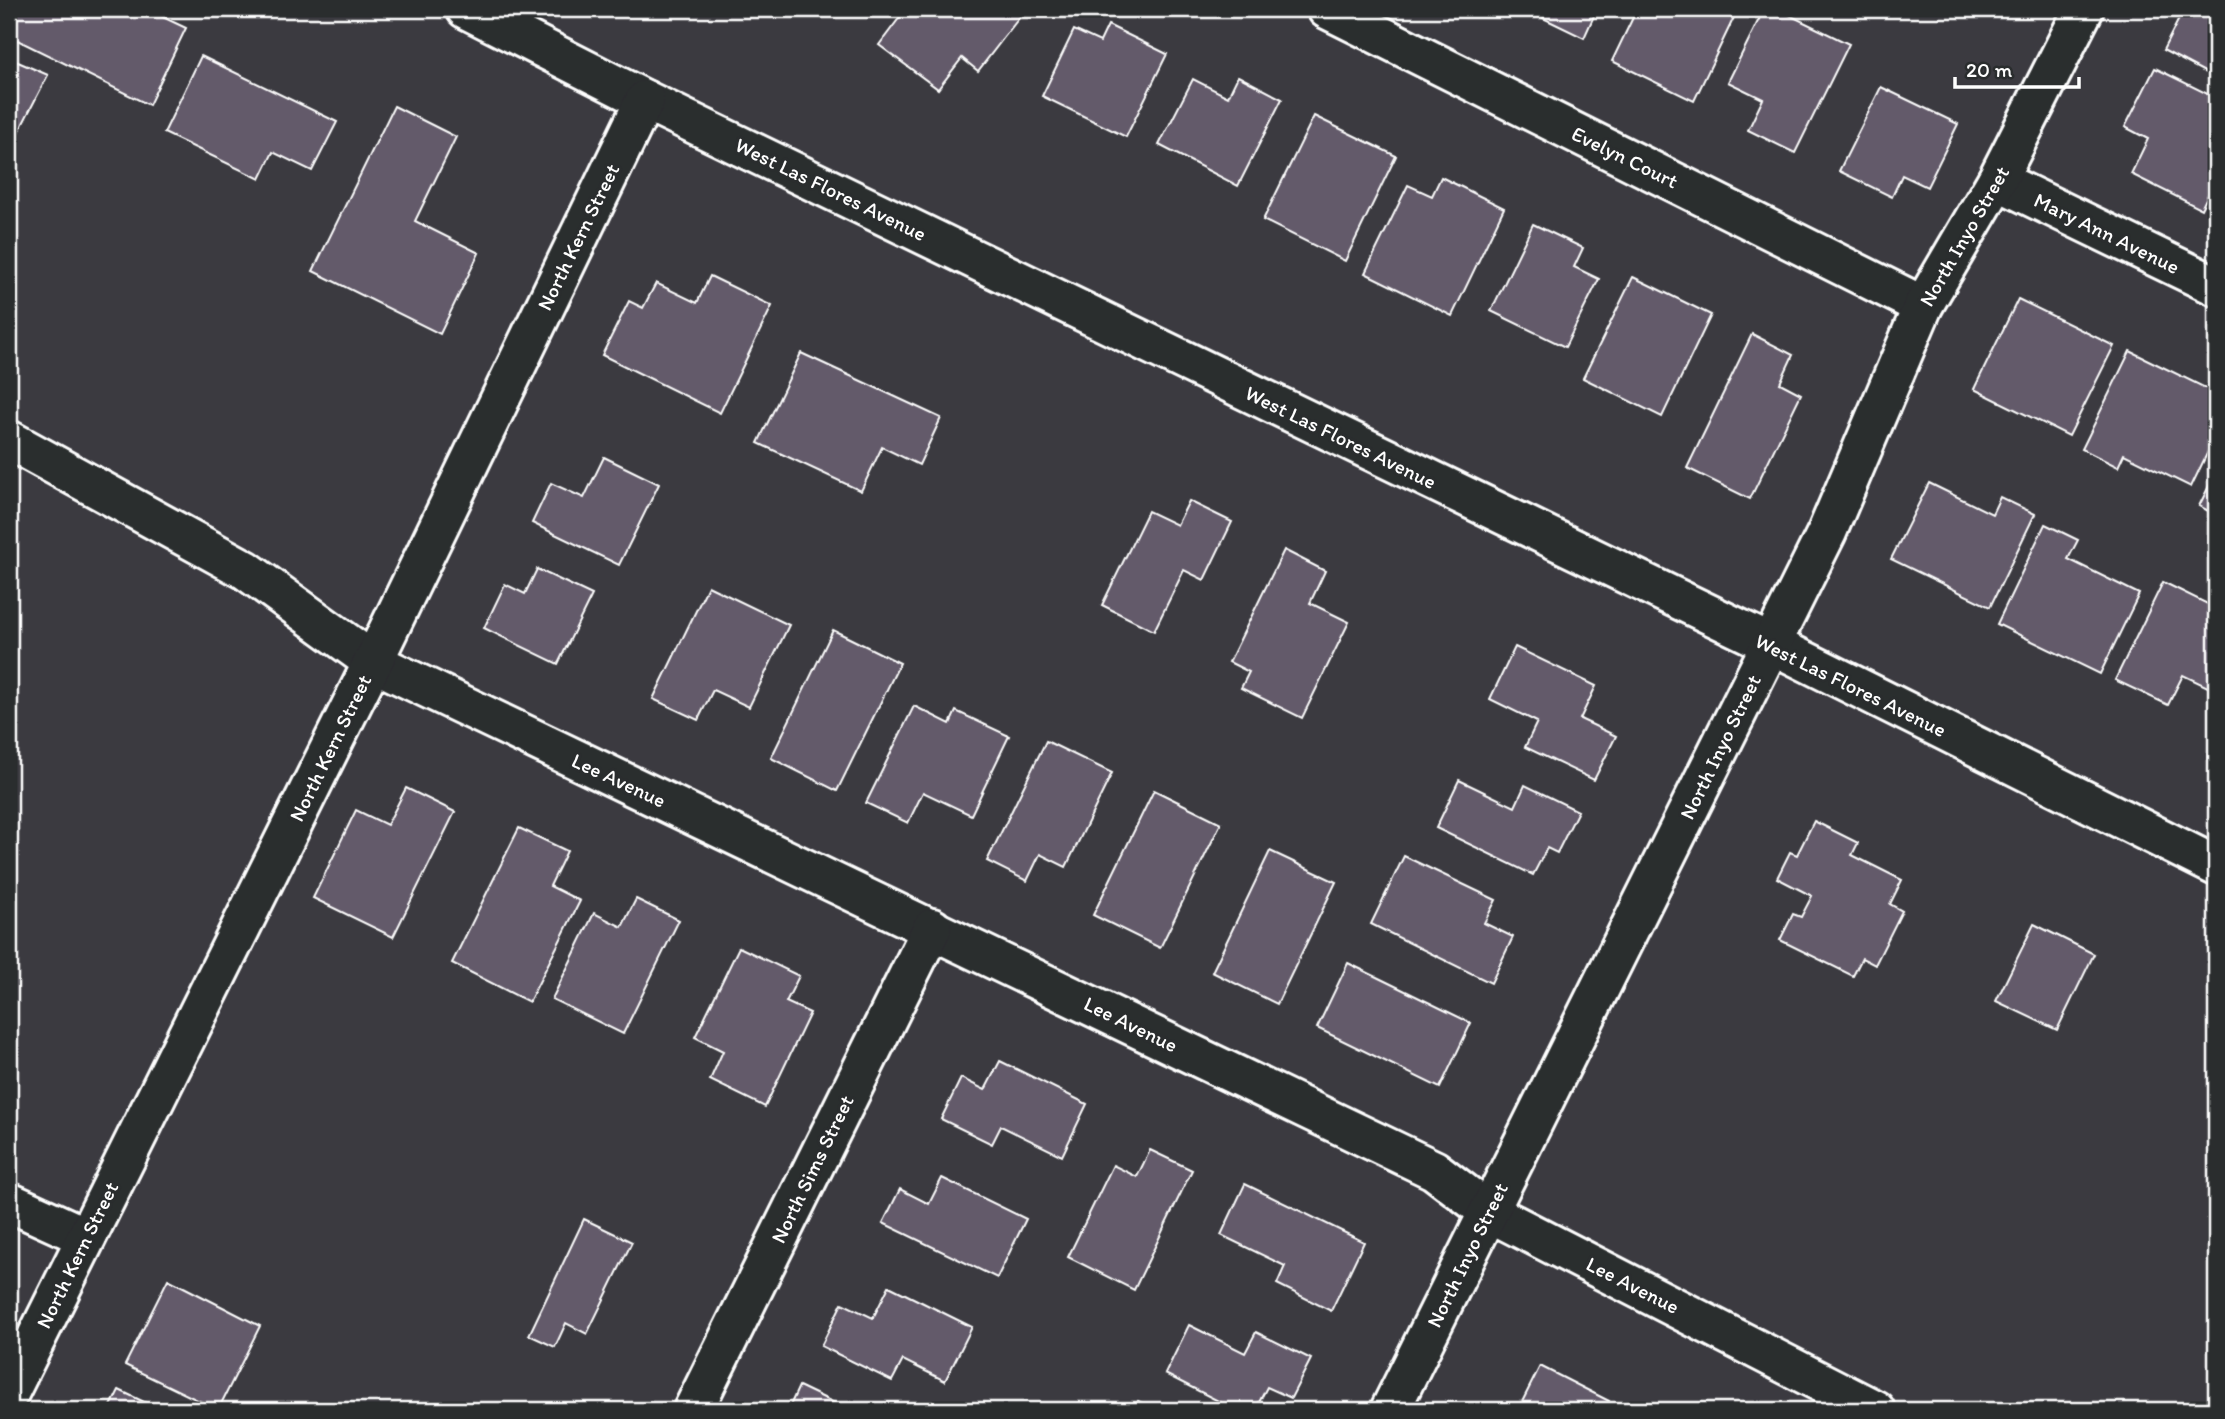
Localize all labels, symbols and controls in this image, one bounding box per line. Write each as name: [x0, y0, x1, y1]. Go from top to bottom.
scale bar: [1955, 46, 2080, 90]
text: 20 m: [1966, 57, 2013, 82]
street label: Evelyn Court: [1568, 121, 1682, 194]
street label: West Las Flores Avenue: [731, 132, 931, 246]
street label: North Kern Street: [532, 159, 624, 315]
street label: North Inyo Street: [1914, 161, 2014, 311]
street label: Mary Ann Avenue: [2030, 187, 2184, 279]
street label: West Las Flores Avenue: [1241, 380, 1441, 494]
street label: West Las Flores Avenue: [1751, 628, 1951, 742]
street label: North Kern Street: [284, 670, 376, 826]
street label: North Inyo Street: [1674, 670, 1766, 823]
street label: Lee Avenue: [568, 747, 670, 813]
street label: Lee Avenue: [1080, 991, 1182, 1057]
street label: North Sims Street: [765, 1091, 859, 1247]
street label: North Kern Street: [31, 1177, 123, 1333]
street label: North Inyo Street: [1421, 1178, 1513, 1331]
street label: Lee Avenue: [1582, 1251, 1684, 1319]

